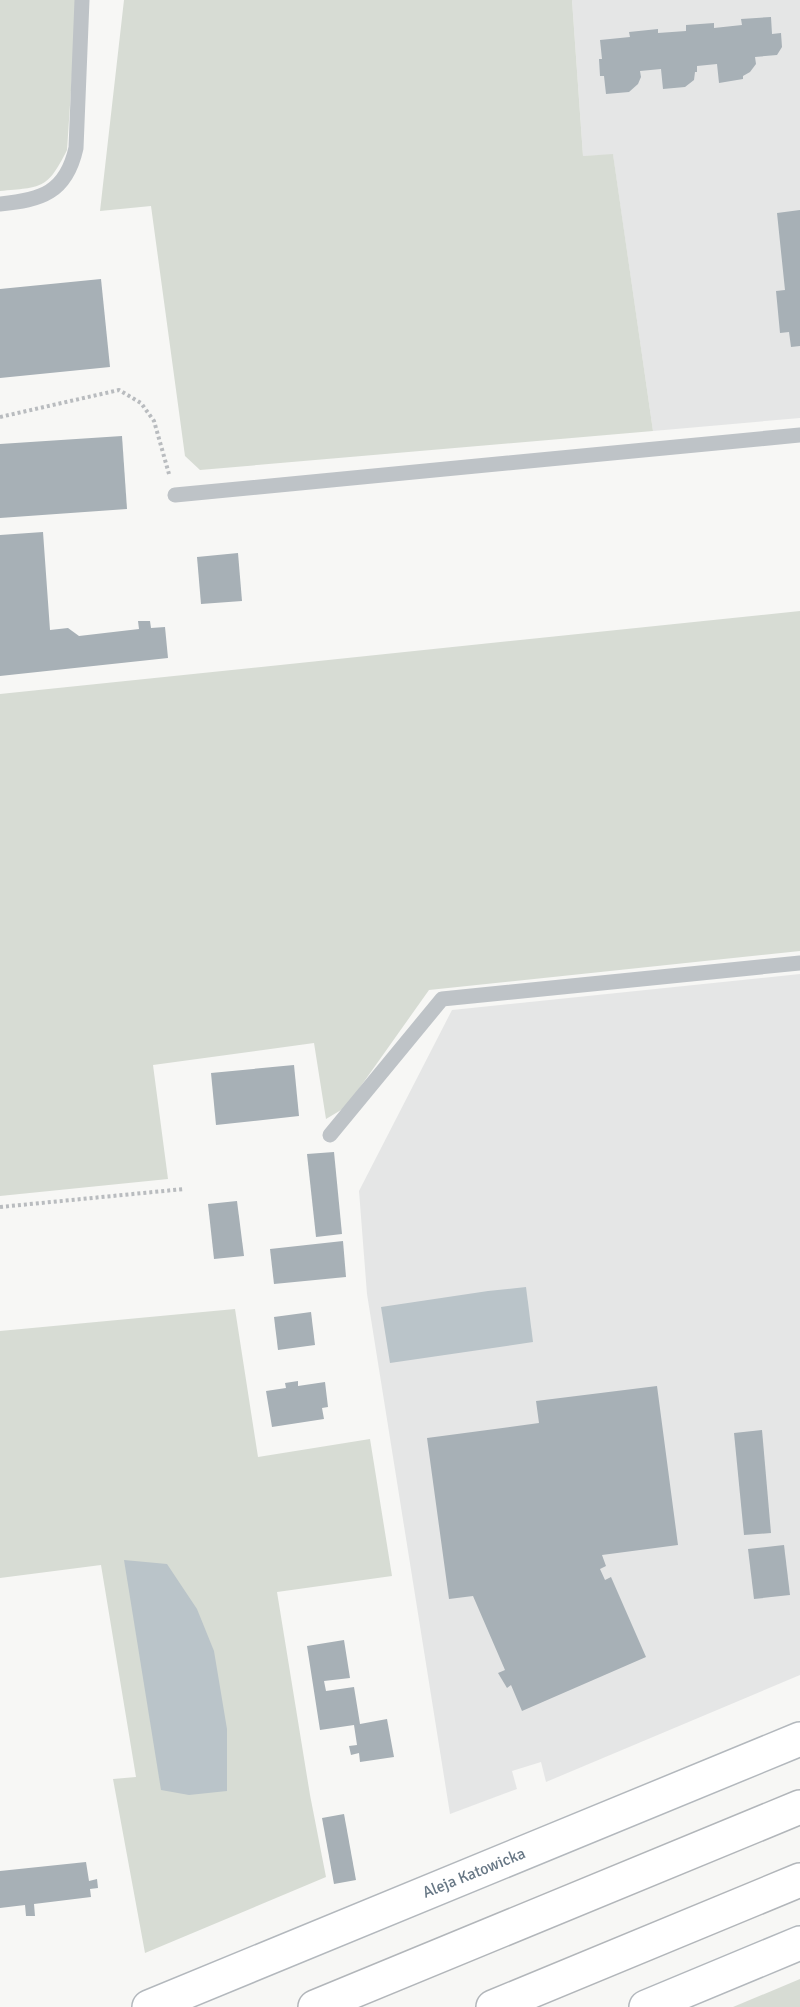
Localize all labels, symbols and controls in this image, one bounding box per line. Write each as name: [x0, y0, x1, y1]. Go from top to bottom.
street label: Aleja Katowicka: [420, 1843, 528, 1903]

